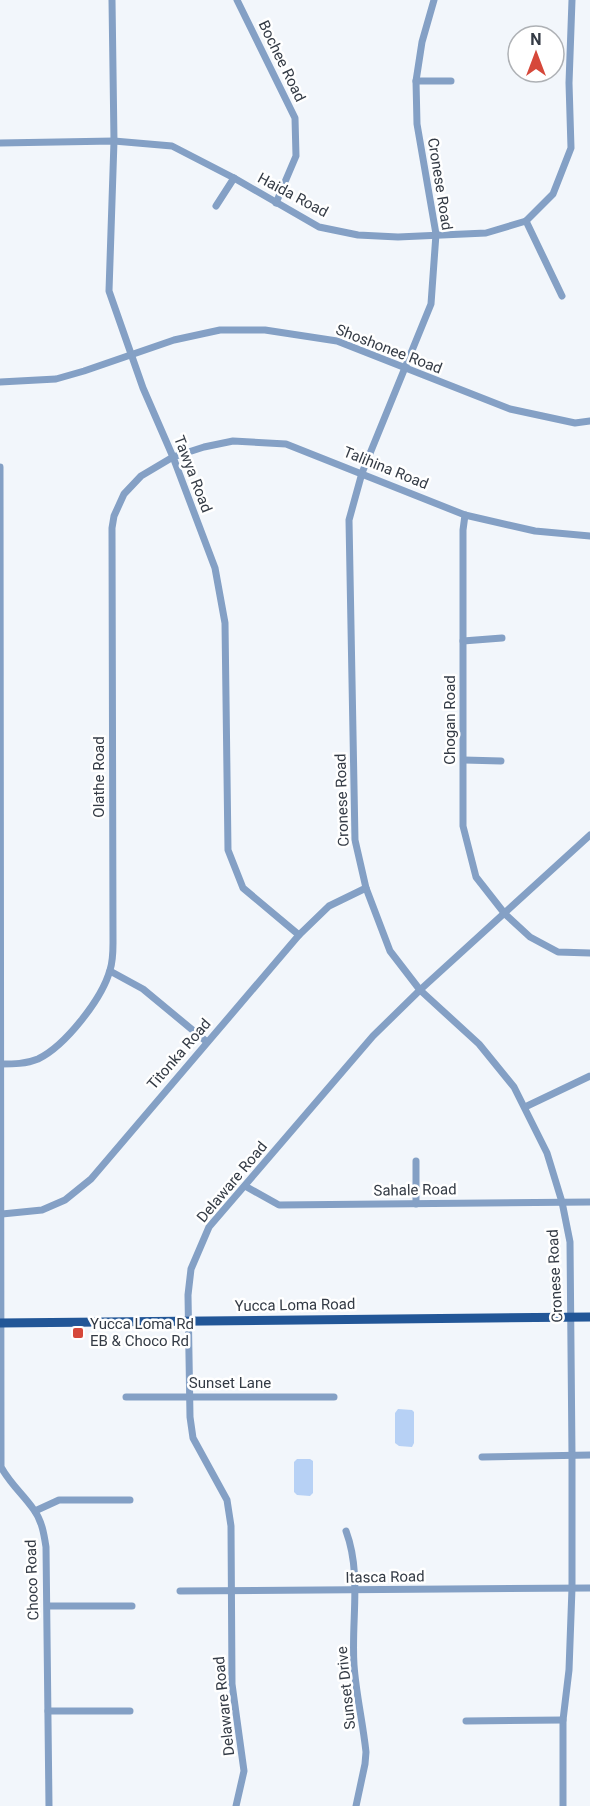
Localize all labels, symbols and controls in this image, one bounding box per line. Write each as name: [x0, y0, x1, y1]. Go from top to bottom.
street label: Bochee Road: [255, 17, 309, 105]
north arrow: [506, 24, 566, 84]
text: N: [530, 30, 542, 49]
street label: Cronese Road: [424, 137, 456, 231]
street label: Haida Road: [255, 169, 331, 221]
street label: Shoshonee Road: [333, 320, 445, 378]
street label: Tawya Road: [170, 433, 216, 515]
street label: Talihina Road: [341, 443, 431, 493]
street label: Chogan Road: [441, 675, 459, 765]
street label: Olathe Road: [90, 736, 108, 818]
street label: Cronese Road: [331, 753, 353, 847]
street label: Titonka Road: [143, 1015, 215, 1093]
street label: Delaware Road: [193, 1138, 271, 1226]
street label: Sahale Road: [373, 1180, 457, 1200]
street label: Cronese Road: [544, 1229, 566, 1323]
street label: Yucca Loma Road: [235, 1295, 355, 1315]
place label: Yucca Loma Rd EB & Choco Rd: [90, 1315, 194, 1350]
marker: Yucca Loma Rd EB & Choco Rd: [71, 1326, 85, 1340]
street label: Sunset Lane: [189, 1374, 271, 1392]
street label: Choco Road: [22, 1539, 42, 1621]
street label: Itasca Road: [345, 1567, 425, 1587]
street label: Sunset Drive: [333, 1646, 359, 1730]
street label: Delaware Road: [210, 1655, 238, 1757]

